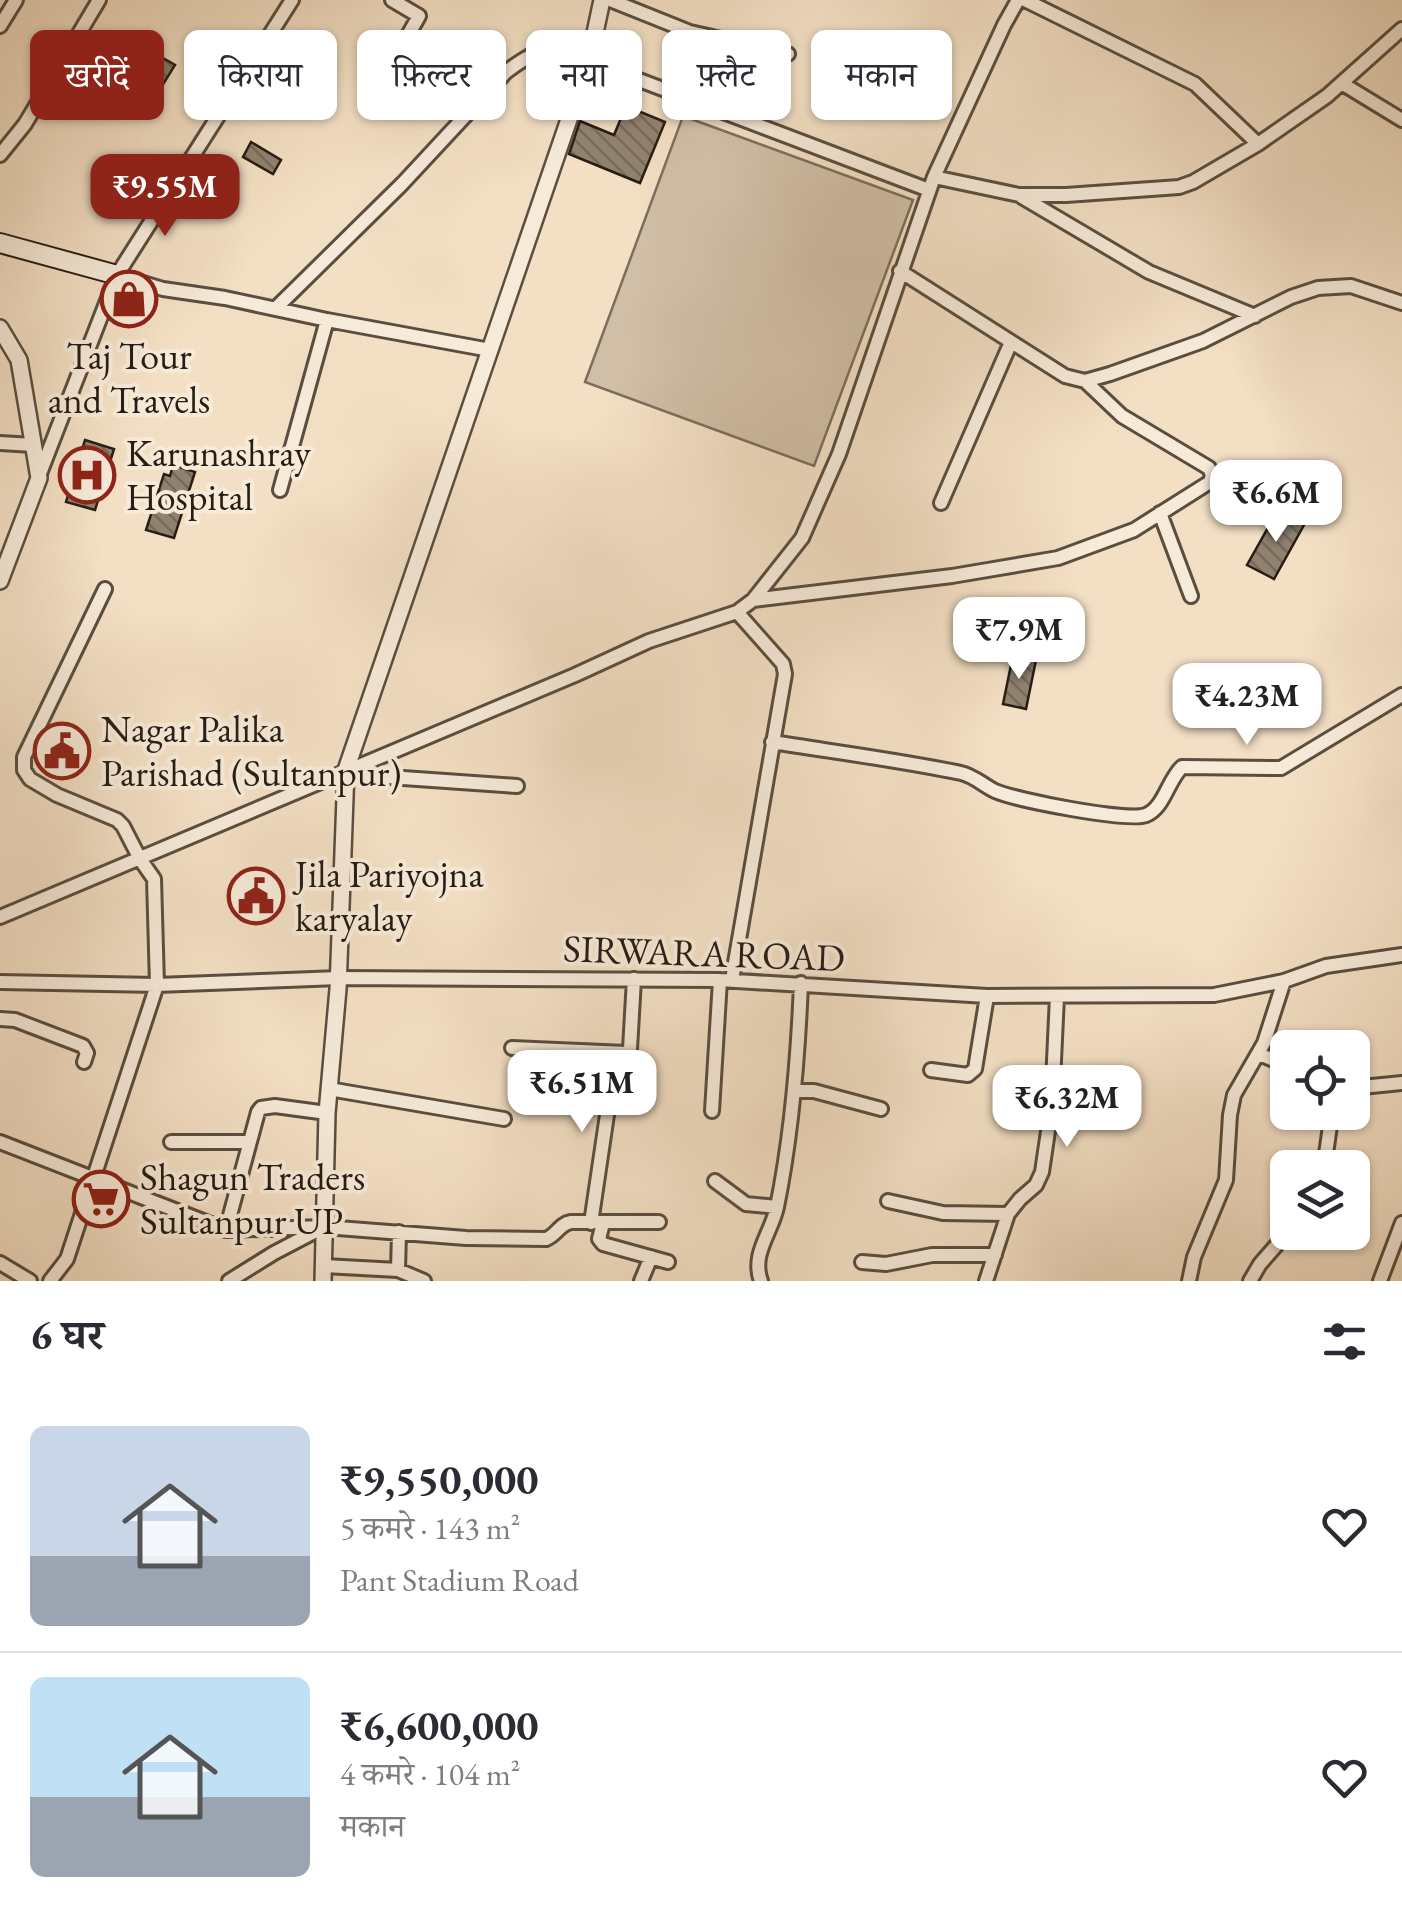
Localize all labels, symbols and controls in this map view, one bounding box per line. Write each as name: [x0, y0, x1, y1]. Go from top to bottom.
chip: खरीदें: [30, 30, 164, 120]
chip: किराया: [184, 30, 337, 120]
chip: फ़िल्टर: [357, 30, 506, 120]
chip: नया: [526, 30, 642, 120]
chip: फ़्लैट: [662, 30, 791, 120]
chip: मकान: [811, 30, 952, 120]
pin: ₹9.55M: [84, 154, 246, 239]
text: ₹9.55M: [113, 165, 217, 207]
shop icon: Taj Tour and Travels: [99, 269, 159, 329]
place label: Taj Tour and Travels: [48, 331, 210, 424]
place label: Karunashray Hospital: [126, 428, 311, 521]
hospital icon: Karunashray Hospital: [57, 445, 117, 505]
pin: ₹6.6M: [1206, 460, 1346, 545]
text: ₹6.6M: [1232, 471, 1320, 513]
pin: ₹7.9M: [949, 597, 1089, 682]
text: ₹7.9M: [975, 608, 1063, 650]
pin: ₹4.23M: [1166, 663, 1328, 748]
text: ₹4.23M: [1195, 674, 1299, 716]
place label: Nagar Palika Parishad (Sultanpur): [101, 704, 401, 797]
public building icon: Nagar Palika Parishad (Sultanpur): [32, 721, 92, 781]
place label: Jila Pariyojna karyalay: [292, 849, 485, 942]
public building icon: Jila Pariyojna karyalay: [226, 866, 286, 926]
street label: SIRWARA ROAD: [562, 923, 846, 982]
map controls: [1270, 1030, 1370, 1250]
button: locate: [1270, 1030, 1370, 1130]
pin: ₹6.51M: [501, 1050, 663, 1135]
text: ₹6.51M: [530, 1061, 634, 1103]
pin: ₹6.32M: [986, 1065, 1148, 1150]
text: ₹6.32M: [1015, 1076, 1119, 1118]
button: layers: [1270, 1150, 1370, 1250]
place label: Shagun Traders Sultanpur UP: [140, 1152, 365, 1245]
supermarket icon: Shagun Traders Sultanpur UP: [71, 1169, 131, 1229]
text: 6 घर: [30, 1307, 104, 1362]
icon: filters: [1317, 1314, 1372, 1369]
text: ₹9,550,000: [340, 1452, 538, 1507]
icon: home: [110, 1466, 230, 1586]
icon: heart: [1317, 1499, 1372, 1554]
text: 5 कमरे · 143 m²: [340, 1507, 520, 1549]
text: Pant Stadium Road: [340, 1559, 579, 1601]
text: ₹6,600,000: [340, 1698, 538, 1753]
icon: home: [110, 1717, 230, 1837]
icon: heart: [1317, 1750, 1372, 1805]
text: 4 कमरे · 104 m²: [340, 1753, 520, 1795]
text: मकान: [340, 1805, 405, 1847]

